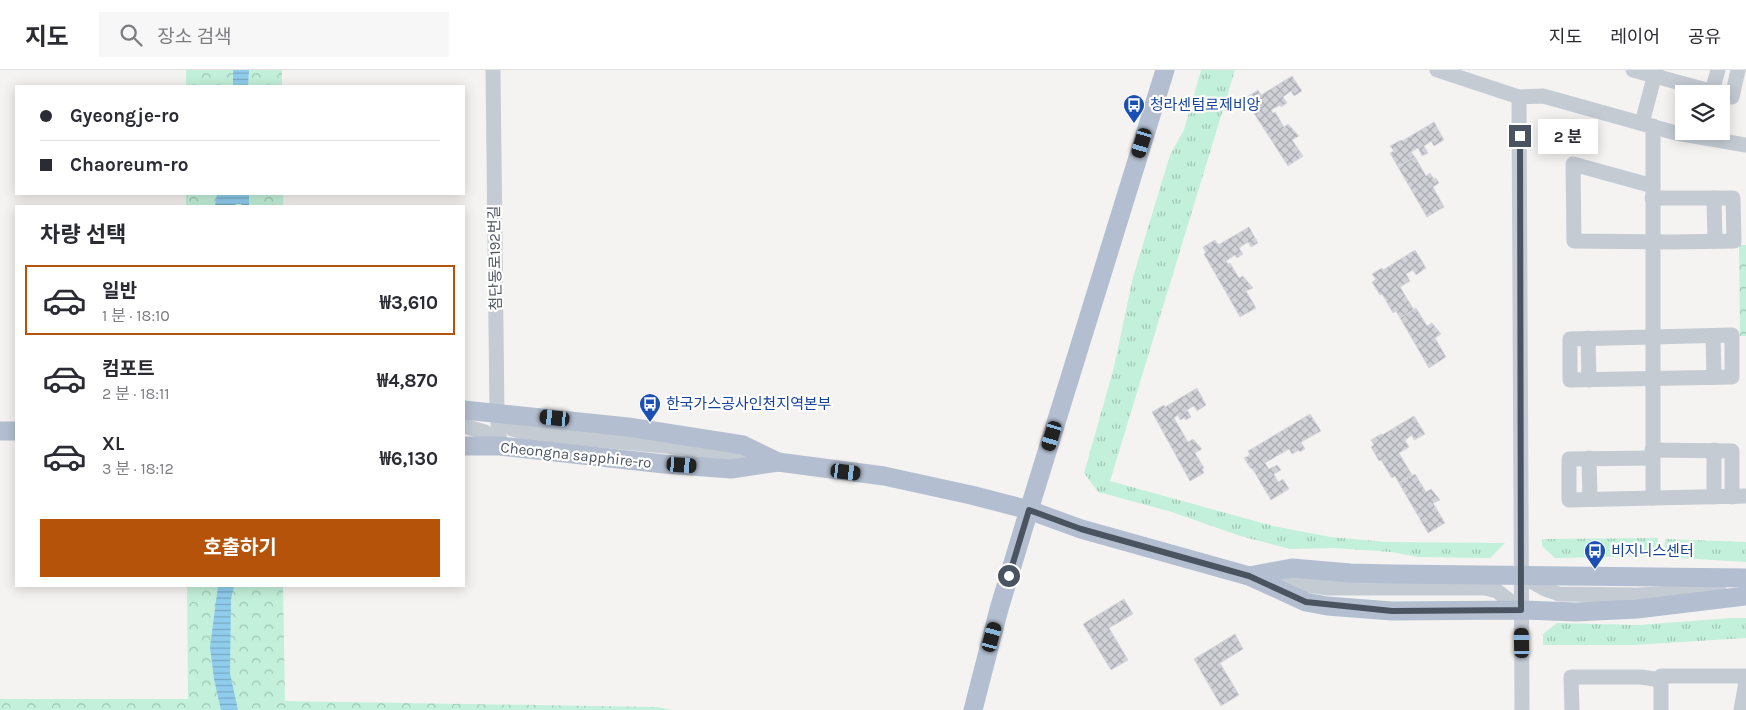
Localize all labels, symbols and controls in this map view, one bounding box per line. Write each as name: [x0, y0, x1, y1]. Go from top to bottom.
search box: [99, 12, 449, 57]
icon: search: [117, 21, 145, 49]
text: 지도: [25, 23, 69, 51]
text: 장소 검색: [157, 26, 232, 48]
text: 지도: [1549, 26, 1582, 48]
text: 레이어: [1610, 26, 1660, 48]
text: 공유: [1688, 26, 1721, 48]
map controls: [1675, 85, 1730, 140]
button: layers: [1675, 85, 1730, 140]
bus stop icon: 청라센텀로제비앙: [1122, 93, 1146, 124]
place label: 청라센텀로제비앙: [1150, 96, 1261, 114]
text: Gyeongje-ro: [70, 105, 179, 127]
callout: 2 분: [1538, 118, 1598, 154]
route end: [1509, 125, 1531, 147]
car: [1130, 126, 1153, 160]
text: 2 분: [1554, 127, 1582, 146]
text: Chaoreum-ro: [70, 154, 189, 176]
street label: 첨단동로192번길: [485, 205, 505, 311]
text: 차량 선택: [40, 222, 127, 248]
icon: car: [42, 278, 87, 323]
text: 일반: [102, 280, 137, 302]
text: ₩3,610: [380, 292, 438, 314]
text: 1 분 · 18:10: [102, 306, 170, 325]
icon: car: [42, 356, 87, 401]
text: 컴포트: [102, 358, 154, 380]
text: ₩4,870: [377, 370, 438, 392]
text: 2 분 · 18:11: [102, 384, 170, 403]
bus stop icon: 한국가스공사인천지역본부: [638, 392, 662, 423]
place label: 한국가스공사인천지역본부: [666, 395, 832, 413]
car: [539, 409, 570, 427]
car: [1040, 419, 1063, 453]
text: XL: [102, 433, 124, 455]
icon: car: [42, 434, 87, 479]
street label: Cheongna sapphire-ro: [500, 438, 652, 472]
text: ₩6,130: [380, 448, 438, 470]
car: [666, 456, 697, 474]
text: 3 분 · 18:12: [102, 459, 174, 478]
car: [830, 463, 861, 481]
button: 호출하기: [40, 519, 440, 577]
bus stop icon: 비지니스센터: [1583, 539, 1607, 570]
place label: 비지니스센터: [1611, 542, 1694, 560]
route start: [998, 565, 1020, 587]
car: [980, 621, 1003, 653]
car: [1514, 628, 1529, 658]

